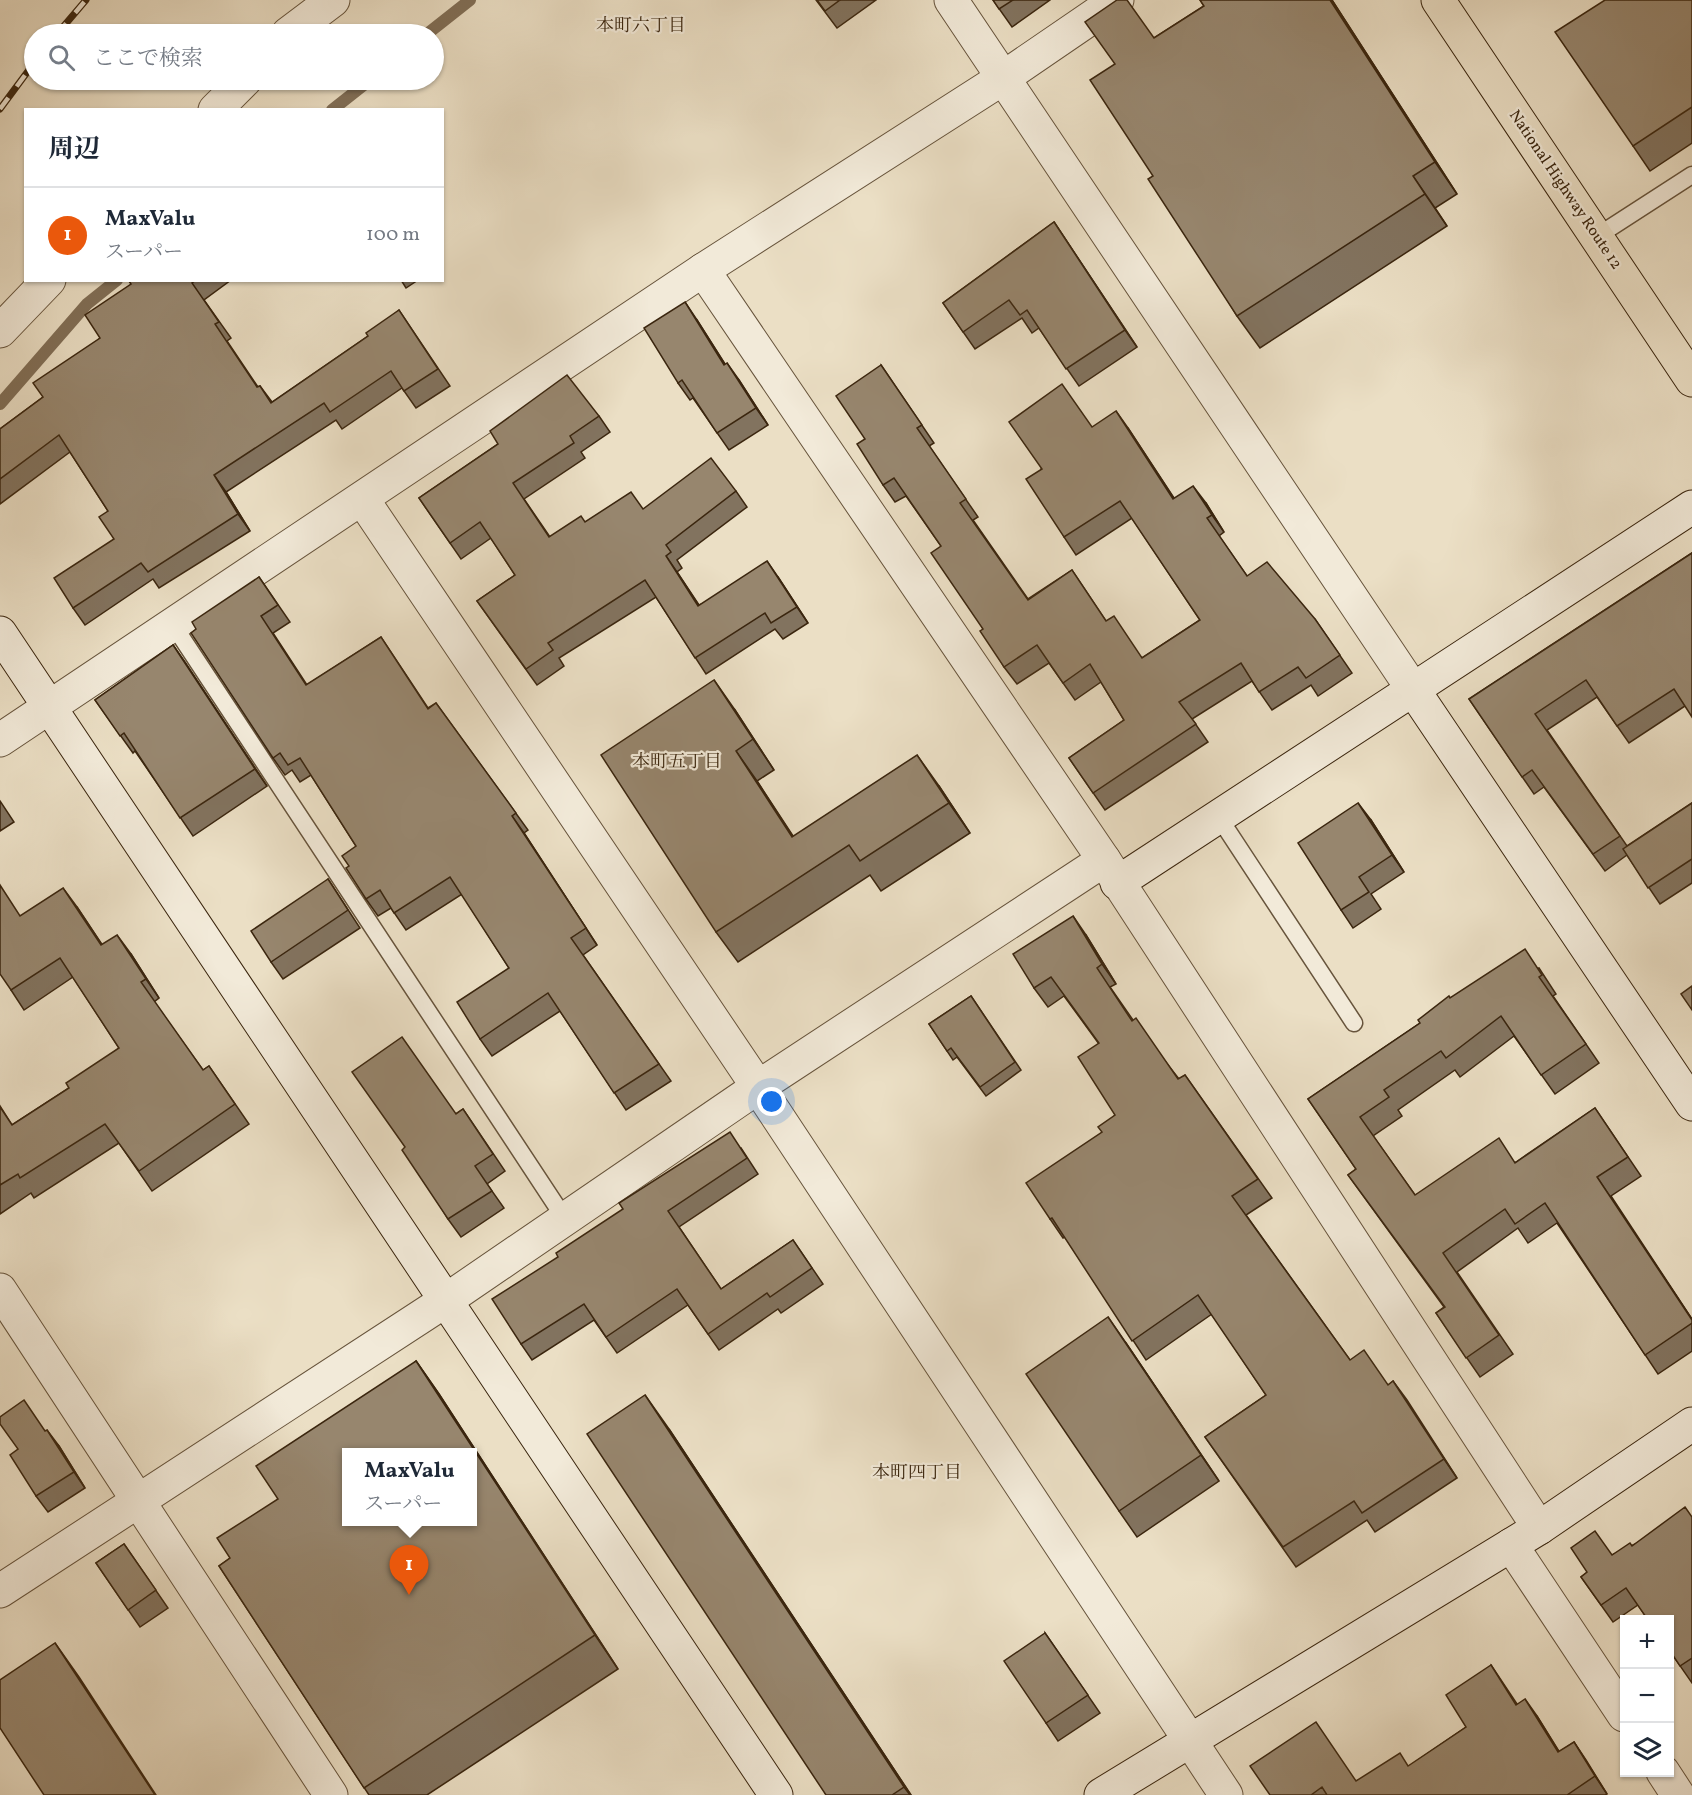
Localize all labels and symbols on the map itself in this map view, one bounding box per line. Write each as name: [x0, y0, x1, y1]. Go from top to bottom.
district label: 本町六丁目: [596, 14, 686, 39]
street label: National Highway Route 12: [1503, 106, 1627, 274]
district label: 本町五丁目: [632, 750, 722, 775]
your location: [757, 1087, 786, 1116]
district label: 本町四丁目: [872, 1461, 962, 1486]
pin: 1: [390, 1546, 428, 1595]

